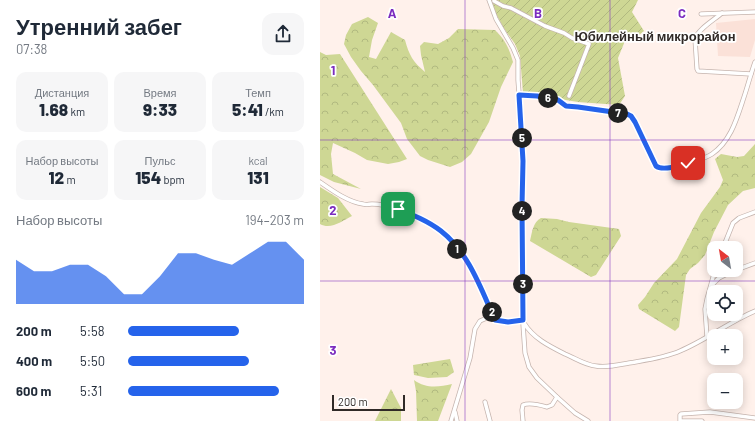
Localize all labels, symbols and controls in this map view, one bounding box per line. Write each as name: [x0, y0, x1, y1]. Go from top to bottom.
text: A: [388, 5, 397, 21]
text: B: [534, 5, 542, 21]
text: C: [678, 5, 686, 21]
text: Утренний забег: [16, 13, 182, 39]
button: share: [262, 13, 304, 55]
district label: Юбилейный микрорайон: [574, 28, 736, 44]
text: 07:38: [16, 41, 47, 57]
text: 1: [331, 62, 335, 78]
text: Дистанция: [35, 86, 89, 99]
text: Время: [143, 86, 177, 99]
text: Темп: [245, 86, 271, 99]
pin: 6: [538, 88, 558, 108]
text: 6: [545, 91, 551, 104]
text: 1.68: [39, 99, 68, 119]
text: 9:33: [143, 99, 177, 119]
text: 5:41: [232, 99, 263, 119]
pin: 7: [608, 103, 628, 123]
text: km: [68, 105, 85, 118]
text: /km: [263, 105, 284, 118]
text: 7: [615, 106, 621, 119]
pin: 5: [512, 128, 532, 148]
text: 5: [519, 131, 525, 144]
pin: [671, 146, 705, 180]
icon: check: [677, 152, 699, 174]
text: Набор высоты: [26, 154, 99, 167]
text: Пульс: [145, 154, 175, 167]
text: kcal: [248, 154, 268, 167]
text: 12: [48, 167, 64, 187]
text: 154: [135, 167, 161, 187]
text: 131: [247, 167, 269, 187]
text: m: [64, 173, 76, 186]
text: bpm: [161, 173, 185, 186]
pin: [381, 192, 415, 226]
icon: arrive: [387, 198, 409, 220]
pin: 4: [512, 201, 532, 221]
text: 2: [329, 202, 337, 218]
text: 4: [519, 204, 525, 217]
text: Набор высоты: [16, 212, 102, 228]
text: 194–203 m: [245, 212, 304, 228]
pin: 1: [447, 239, 467, 259]
north arrow: [707, 241, 743, 277]
map controls: [707, 241, 743, 409]
text: 1: [455, 242, 459, 255]
pin: 3: [513, 274, 533, 294]
text: 3: [520, 277, 526, 290]
button: locate: [707, 285, 743, 321]
pin: 2: [482, 302, 502, 322]
text: 2: [489, 305, 495, 318]
text: 200 m: [16, 323, 52, 339]
text: 5:58: [80, 323, 105, 339]
button: +: [707, 329, 743, 365]
text: 3: [329, 342, 337, 358]
text: 400 m: [16, 353, 52, 369]
text: 5:50: [80, 353, 105, 369]
button: −: [707, 373, 743, 409]
text: 600 m: [16, 383, 51, 399]
text: 5:31: [80, 383, 102, 399]
scale bar: [332, 393, 405, 412]
text: 200 m: [338, 395, 368, 408]

